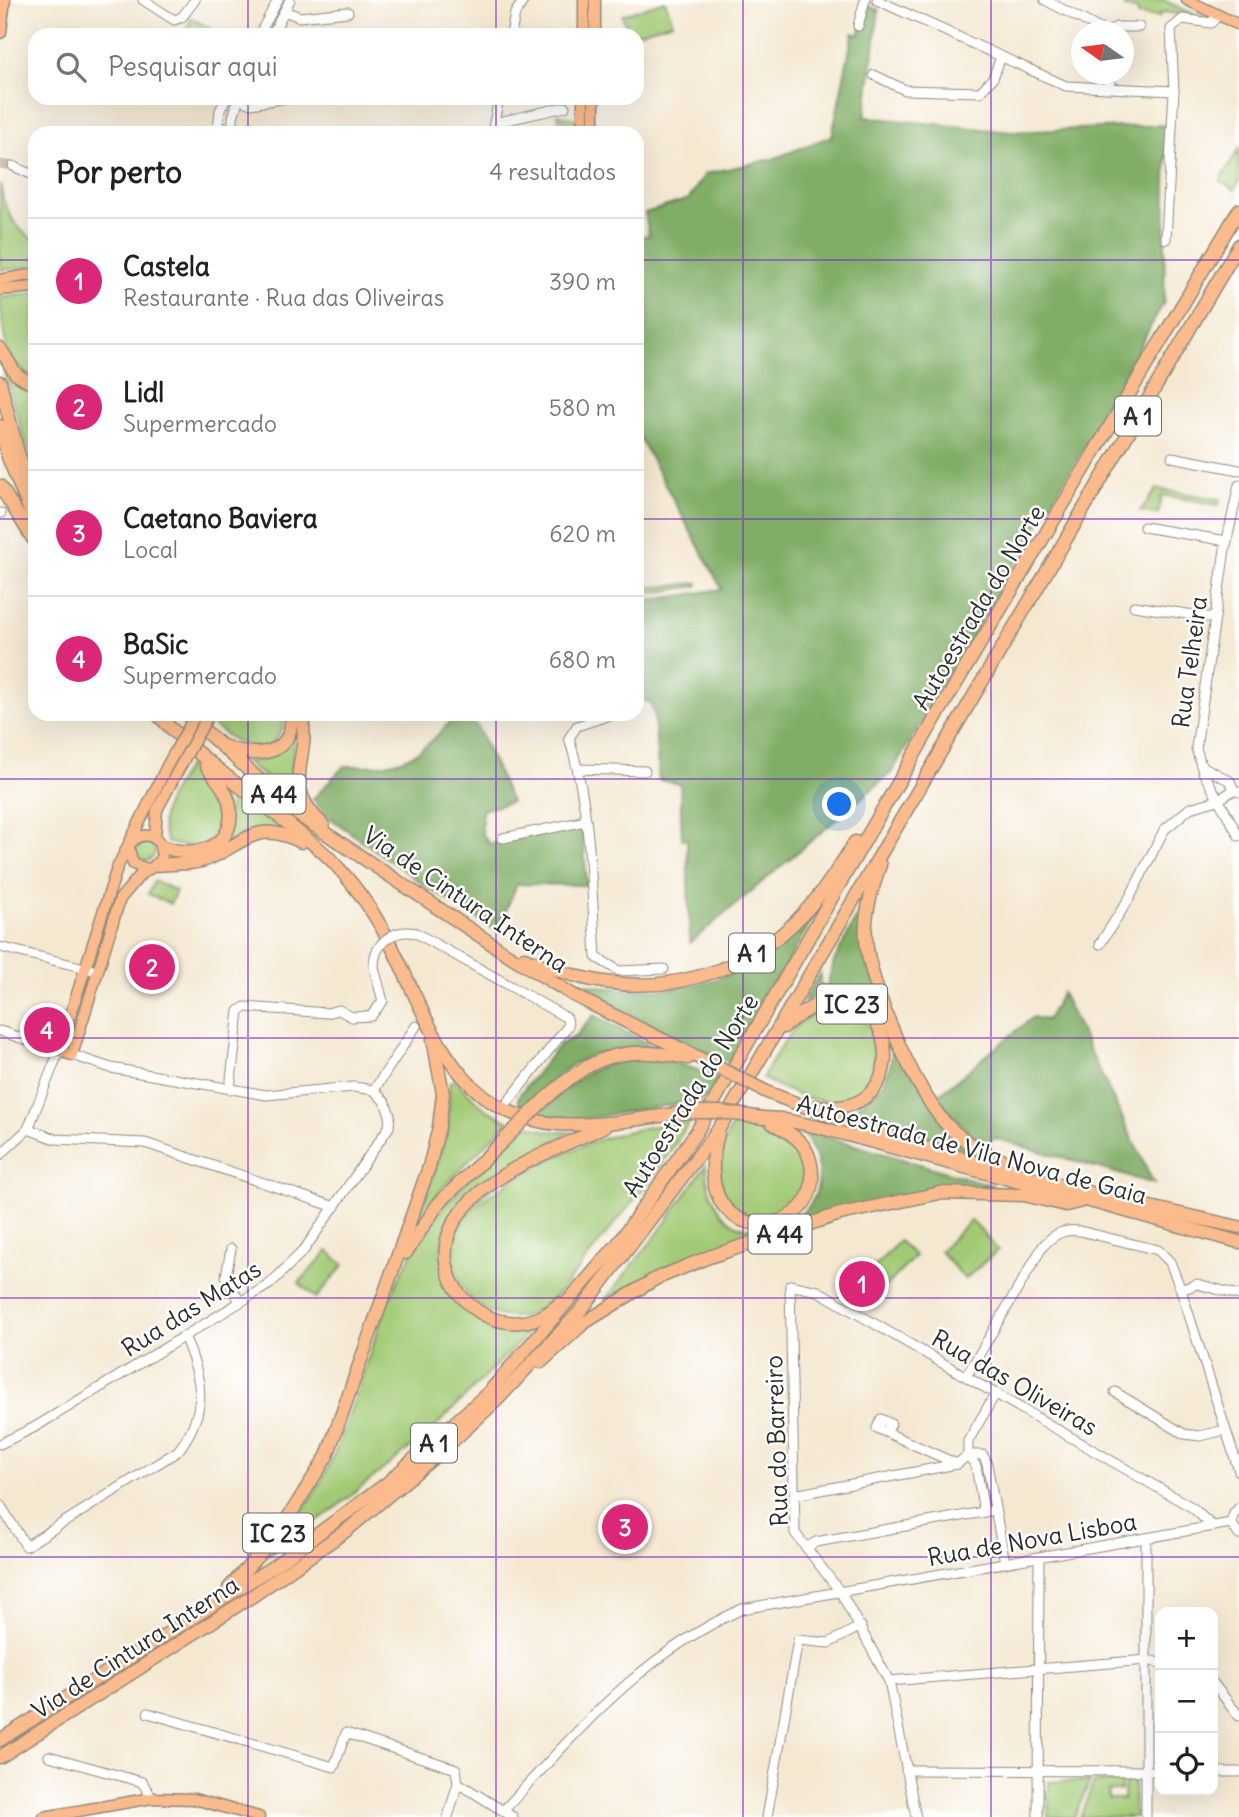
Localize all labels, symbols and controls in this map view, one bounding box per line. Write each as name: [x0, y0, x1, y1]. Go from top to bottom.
north arrow: [1071, 21, 1134, 84]
search box: [28, 28, 644, 105]
icon: search: [52, 48, 90, 86]
text: Pesquisar aqui: [108, 50, 277, 83]
text: Por perto: [56, 153, 182, 191]
text: 4 resultados: [489, 157, 616, 186]
text: Castela: [123, 250, 210, 283]
text: 1: [74, 267, 84, 296]
text: 390 m: [549, 267, 616, 296]
text: Restaurante · Rua das Oliveiras: [123, 283, 444, 312]
text: Lidl: [123, 376, 164, 409]
text: 2: [73, 393, 85, 422]
text: 580 m: [549, 393, 616, 422]
road number: A 1: [1115, 396, 1161, 436]
text: Supermercado: [123, 409, 277, 438]
street label: Autoestrada do Norte: [905, 499, 1051, 715]
text: Caetano Baviera: [123, 502, 318, 535]
text: 3: [72, 519, 86, 548]
text: 620 m: [549, 519, 616, 548]
text: Local: [123, 535, 178, 564]
street label: Rua Telheira: [1165, 594, 1213, 730]
text: BaSic: [123, 628, 188, 661]
text: 4: [72, 645, 86, 674]
text: 680 m: [549, 645, 616, 674]
text: Supermercado: [123, 661, 277, 690]
road number: A 44: [243, 774, 306, 814]
your location: [822, 787, 856, 821]
street label: Via de Cintura Interna: [358, 819, 574, 979]
road number: A 1: [729, 934, 775, 972]
pin: 2: [129, 941, 175, 993]
road number: IC 23: [817, 984, 887, 1023]
street label: Autoestrada do Norte: [615, 988, 765, 1202]
pin: 4: [24, 1004, 70, 1056]
street label: Autoestrada de Vila Nova de Gaia: [794, 1088, 1150, 1210]
road number: A 44: [748, 1214, 812, 1254]
street label: Rua das Matas: [116, 1253, 266, 1363]
pin: 1: [839, 1258, 885, 1310]
street label: Rua das Oliveiras: [927, 1322, 1103, 1442]
street label: Rua do Barreiro: [758, 1355, 794, 1527]
road number: A 1: [411, 1424, 457, 1462]
pin: 3: [602, 1501, 648, 1553]
street label: Rua de Nova Lisboa: [925, 1506, 1139, 1572]
road number: IC 23: [243, 1514, 313, 1552]
street label: Via de Cintura Interna: [26, 1569, 244, 1725]
map controls: [1155, 1607, 1218, 1796]
button: +: [1155, 1607, 1218, 1670]
button: −: [1155, 1670, 1218, 1733]
button: locate: [1155, 1733, 1218, 1796]

